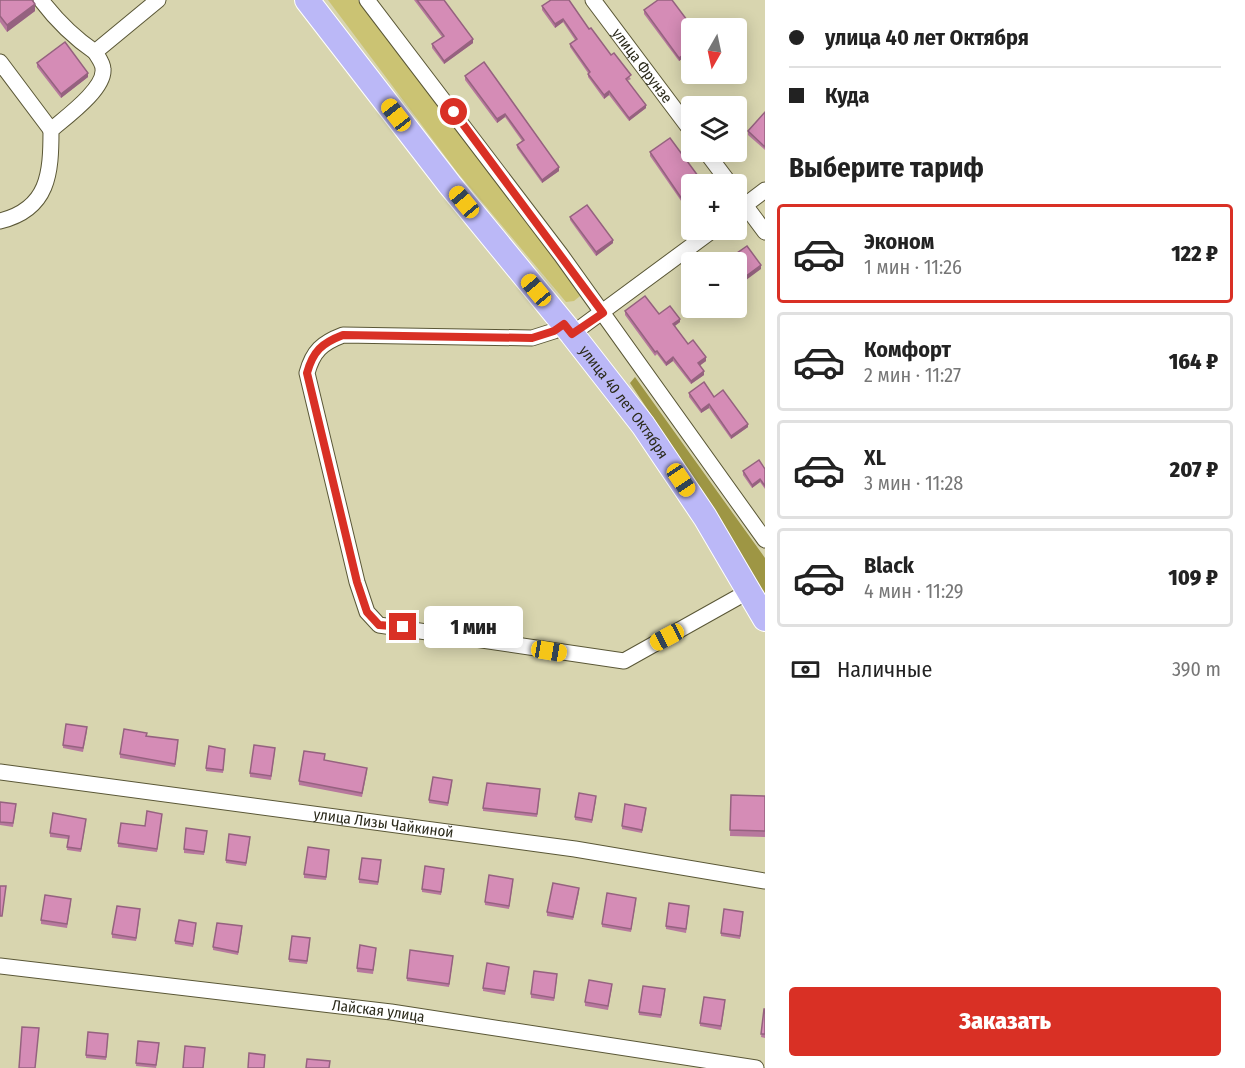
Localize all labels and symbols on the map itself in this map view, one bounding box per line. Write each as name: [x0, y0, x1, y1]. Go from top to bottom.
north arrow: [681, 18, 747, 84]
street label: улица Фрунзе: [608, 25, 676, 107]
car: [378, 95, 414, 135]
route start: [440, 98, 467, 125]
car: [446, 182, 482, 222]
car: [518, 270, 554, 310]
street label: улица 40 лет Октября: [575, 342, 672, 462]
car: [663, 460, 699, 500]
callout: 1 мин: [424, 606, 523, 648]
route end: [389, 613, 416, 640]
car: [647, 621, 687, 653]
car: [530, 639, 568, 663]
street label: улица Лизы Чайкиной: [313, 805, 455, 842]
street label: Лайская улица: [331, 996, 426, 1026]

